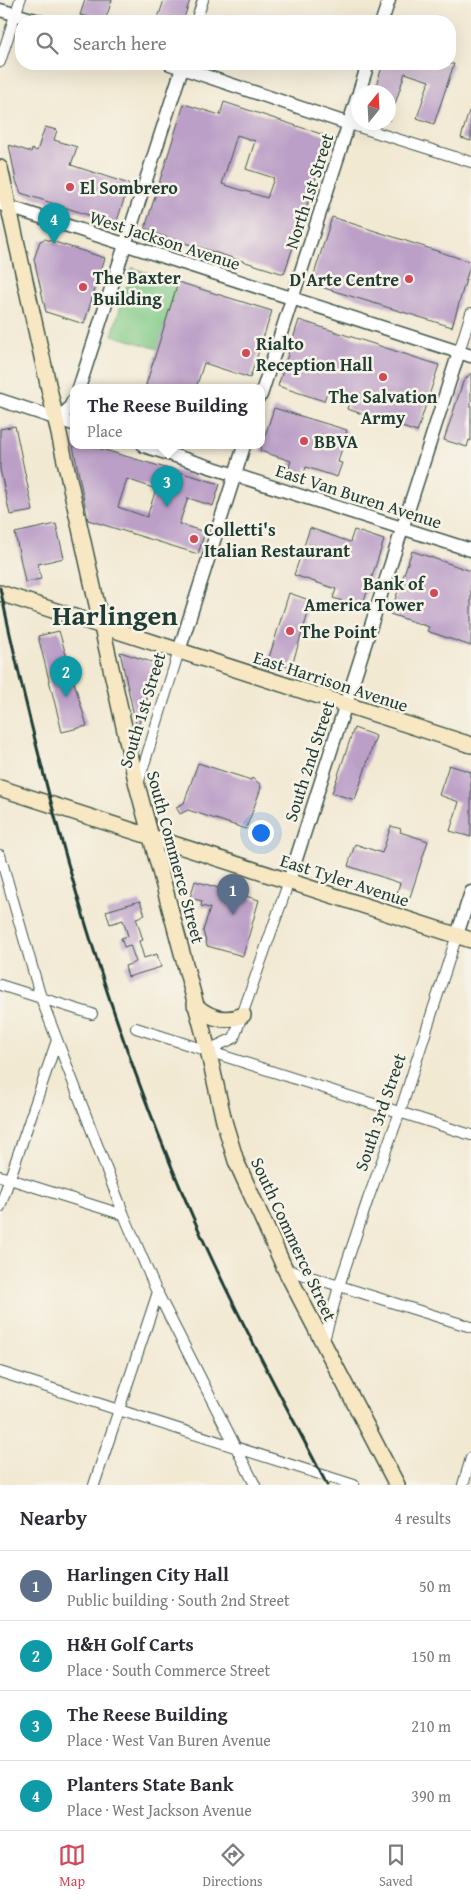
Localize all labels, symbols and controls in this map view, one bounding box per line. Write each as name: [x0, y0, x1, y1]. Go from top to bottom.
search box: [15, 15, 456, 70]
icon: search: [33, 29, 61, 57]
text: Search here: [73, 29, 167, 57]
north arrow: [351, 85, 396, 130]
street label: North 1st Street: [278, 129, 341, 252]
place label: El Sombrero: [80, 174, 178, 201]
marker: El Sombrero: [64, 181, 76, 193]
pin: 4: [38, 203, 70, 244]
street label: West Jackson Avenue: [86, 203, 244, 277]
place label: The Baxter Building: [93, 264, 182, 312]
place label: D'Arte Centre: [290, 266, 399, 293]
marker: D'Arte Centre: [403, 273, 415, 285]
marker: The Baxter Building: [77, 281, 89, 293]
place label: Rialto Reception Hall: [256, 330, 373, 378]
marker: Rialto Reception Hall: [240, 347, 252, 359]
marker: The Salvation Army: [377, 371, 389, 383]
place label: The Salvation Army: [328, 383, 438, 431]
popup: [70, 384, 265, 449]
text: The Reese Building: [87, 391, 248, 419]
text: Place: [87, 419, 123, 443]
place label: BBVA: [314, 428, 359, 455]
marker: BBVA: [298, 435, 310, 447]
street label: East Van Buren Avenue: [272, 456, 446, 536]
pin: 3: [151, 466, 183, 507]
place label: Colletti's Italian Restaurant: [204, 516, 350, 564]
marker: Colletti's Italian Restaurant: [188, 533, 200, 545]
place label: Bank of America Tower: [304, 570, 427, 618]
marker: Bank of America Tower: [428, 587, 440, 599]
district label: Harlingen: [52, 594, 178, 635]
place label: The Point: [300, 618, 377, 645]
marker: The Point: [284, 625, 296, 637]
street label: East Harrison Avenue: [250, 643, 412, 719]
street label: South 1st Street: [112, 648, 173, 771]
pin: 2: [50, 656, 82, 697]
street label: South 2nd Street: [277, 696, 342, 825]
street label: South Commerce Street: [140, 768, 212, 947]
your location: [248, 820, 274, 846]
street label: East Tyler Avenue: [277, 846, 413, 914]
pin: 1: [217, 874, 249, 915]
street label: South 3rd Street: [347, 1049, 413, 1175]
street label: South Commerce Street: [244, 1153, 344, 1326]
text: Nearby: [20, 1502, 87, 1533]
text: 4 results: [394, 1506, 451, 1530]
text: Harlingen City Hall: [67, 1560, 229, 1588]
text: 1: [32, 1574, 40, 1598]
text: 50 m: [419, 1574, 451, 1598]
text: Public building · South 2nd Street: [67, 1588, 290, 1612]
text: H&H Golf Carts: [67, 1630, 194, 1658]
text: 2: [32, 1644, 40, 1668]
text: 150 m: [411, 1644, 451, 1668]
text: Place · South Commerce Street: [67, 1658, 270, 1682]
text: The Reese Building: [67, 1700, 228, 1728]
text: 3: [32, 1714, 40, 1738]
text: 210 m: [411, 1714, 451, 1738]
text: Place · West Van Buren Avenue: [67, 1728, 271, 1752]
text: Planters State Bank: [67, 1770, 234, 1798]
text: 4: [32, 1784, 40, 1808]
text: 390 m: [411, 1784, 451, 1808]
text: Place · West Jackson Avenue: [67, 1798, 252, 1822]
tab: Map: [58, 1841, 86, 1891]
tab: Directions: [202, 1841, 263, 1891]
tab: Saved: [379, 1841, 413, 1891]

